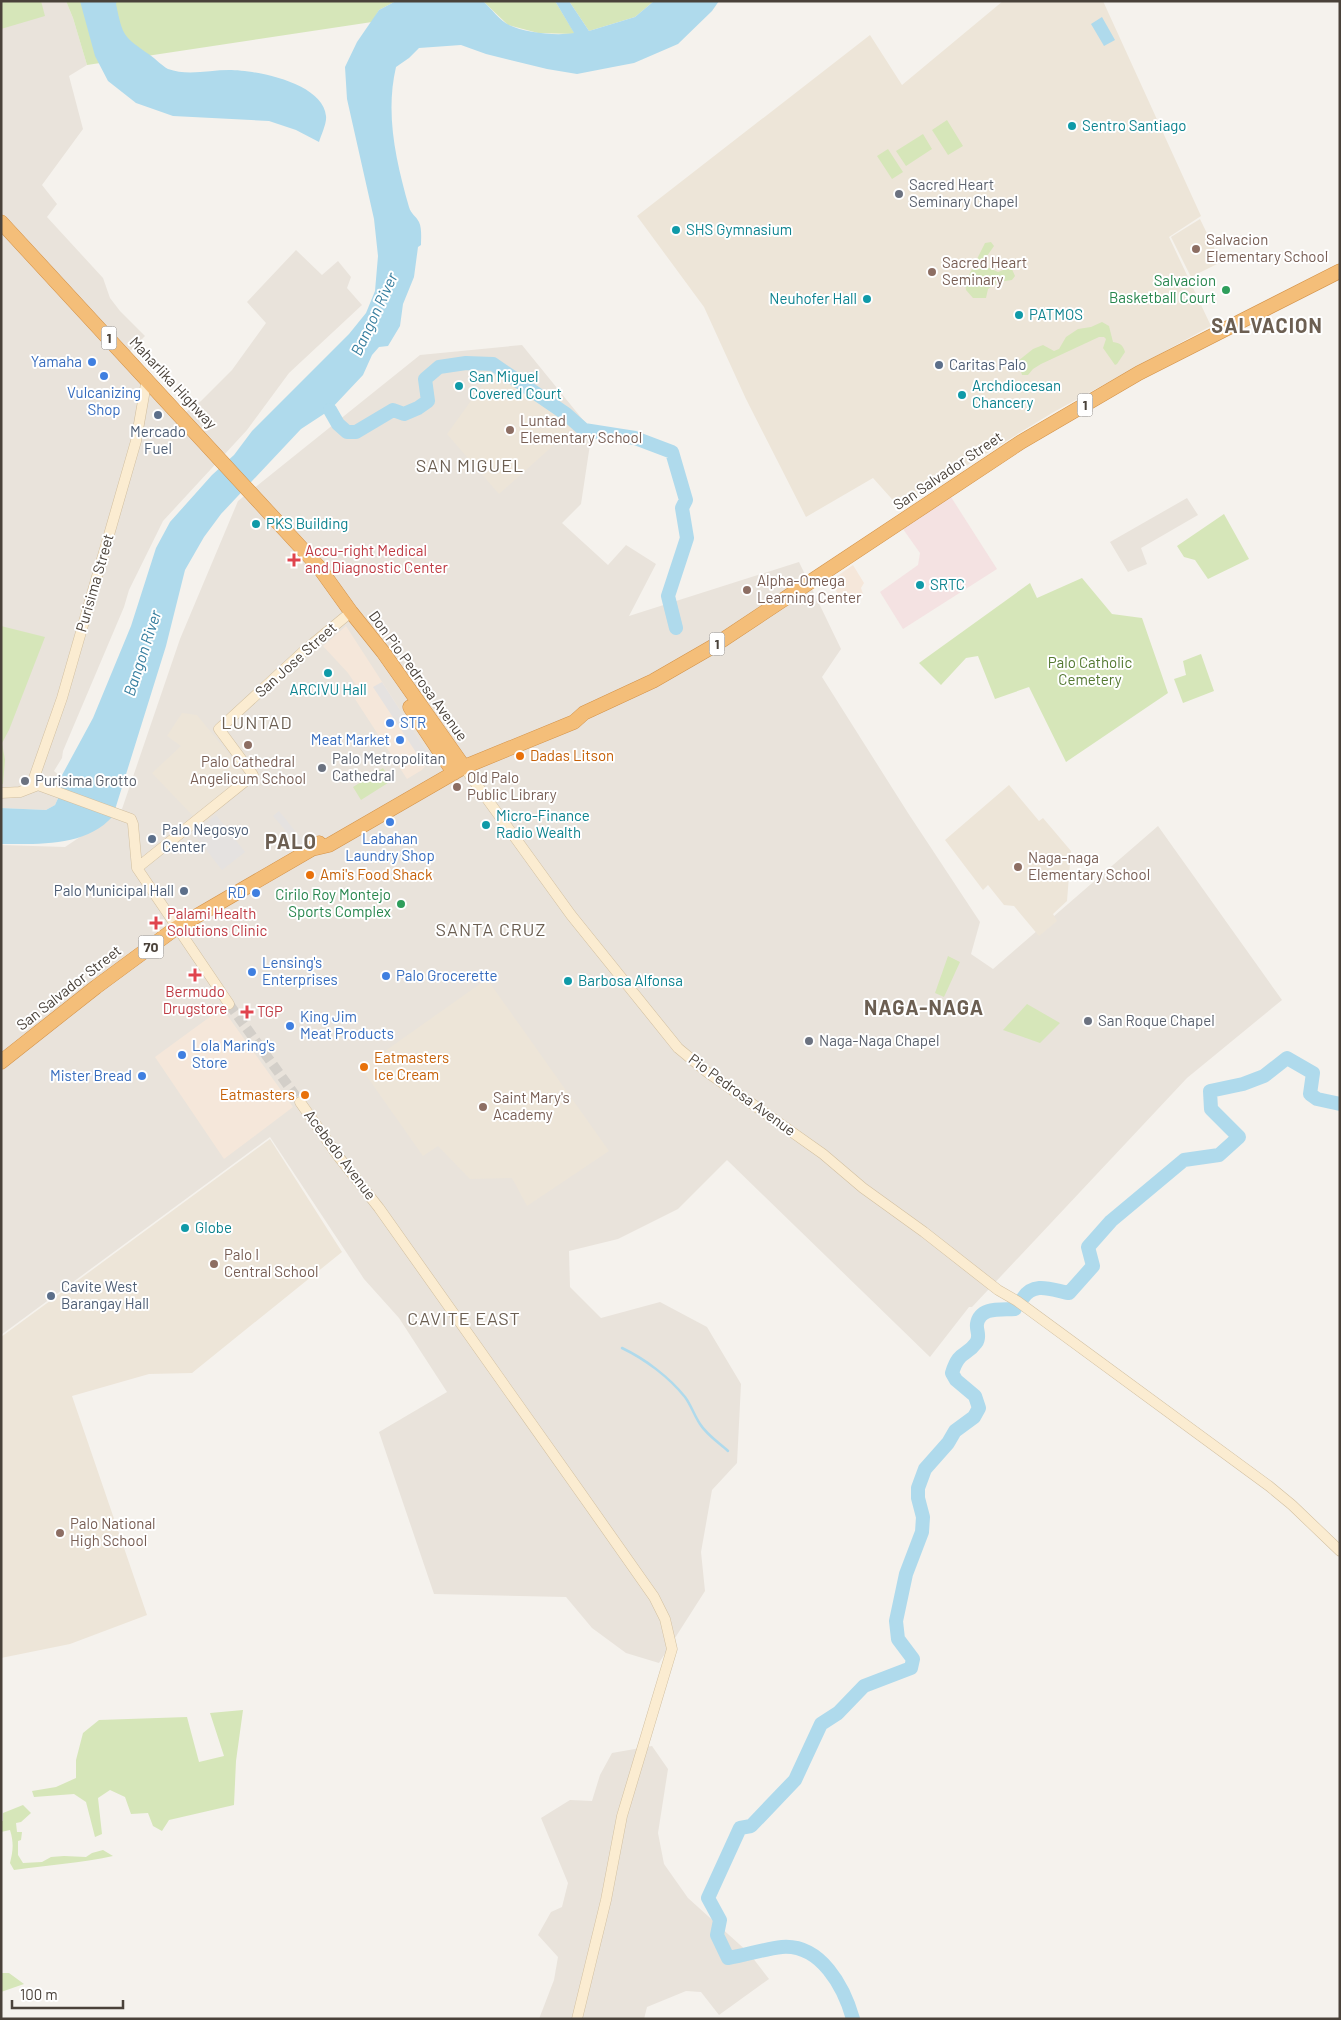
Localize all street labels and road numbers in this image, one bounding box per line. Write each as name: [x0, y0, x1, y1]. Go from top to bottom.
road number: 1: [102, 326, 116, 349]
street label: Maharlika Highway: [126, 332, 221, 432]
road number: 1: [1078, 394, 1092, 416]
street label: San Salvador Street: [889, 427, 1005, 513]
street label: Purisima Street: [71, 532, 117, 634]
street label: Don Pio Pedrosa Avenue: [366, 607, 472, 744]
street label: San Jose Street: [251, 618, 340, 701]
road number: 1: [710, 633, 724, 656]
road number: 70: [138, 936, 164, 959]
street label: San Salvador Street: [13, 941, 124, 1034]
street label: Pio Pedrosa Avenue: [686, 1049, 800, 1139]
street label: Acebedo Avenue: [301, 1106, 380, 1203]

